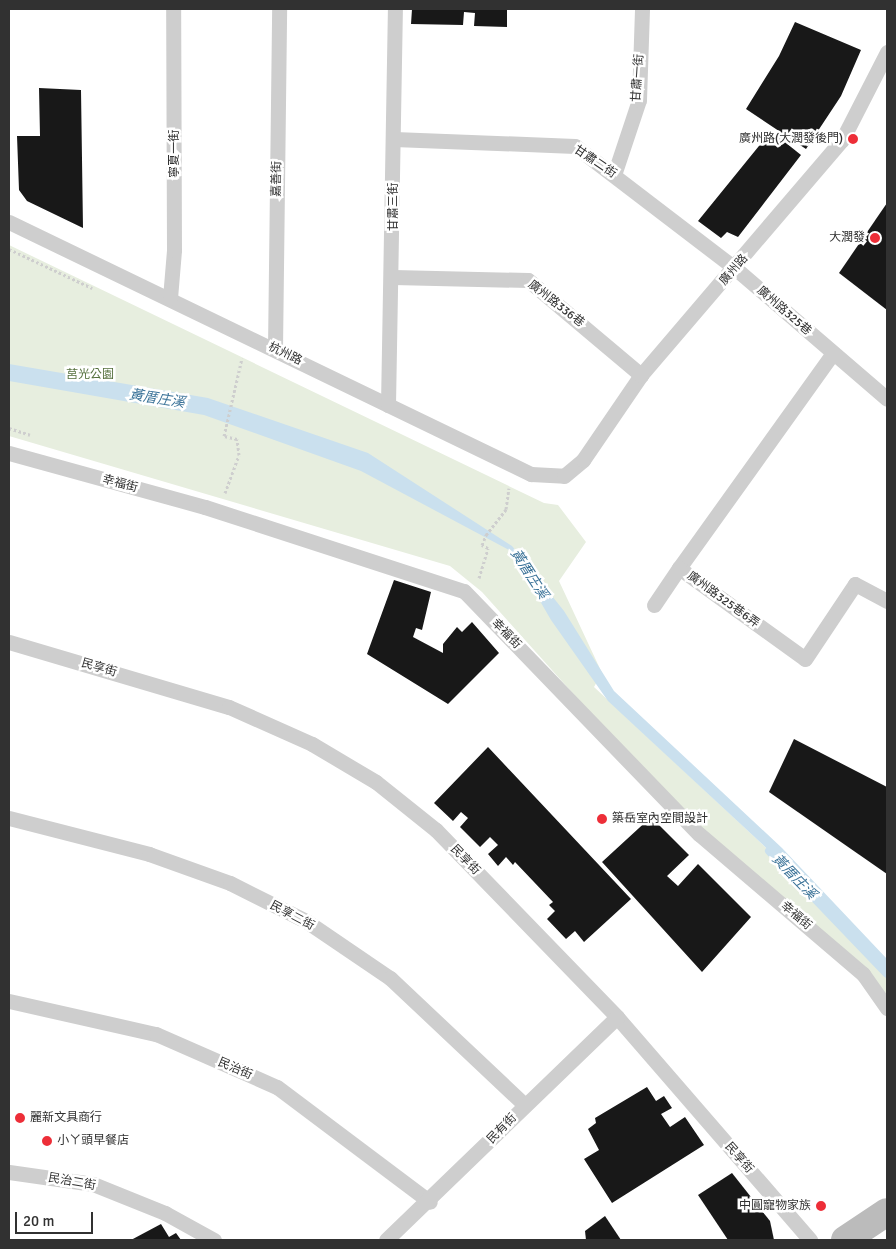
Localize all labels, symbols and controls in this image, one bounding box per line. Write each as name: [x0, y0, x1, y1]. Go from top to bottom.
street label: 甘肅一街: [629, 54, 647, 102]
street label: 寧夏一街: [168, 130, 182, 178]
place label: 廣州路(大潤發後門): [739, 132, 843, 146]
marker: 廣州路(大潤發後門): [847, 133, 859, 145]
street label: 甘肅二街: [571, 143, 619, 181]
street label: 嘉善街: [269, 161, 285, 197]
street label: 甘肅三街: [387, 183, 401, 231]
place label: 大潤發: [829, 231, 865, 245]
marker: 大潤發: [869, 232, 881, 244]
street label: 廣州路: [717, 252, 751, 288]
street label: 廣州路336巷: [525, 278, 587, 330]
street label: 廣州路325巷: [754, 283, 814, 339]
street label: 杭州路: [266, 340, 304, 368]
park label: 莒光公園: [66, 368, 114, 382]
water label: 黃厝庄溪: [128, 386, 186, 412]
street label: 幸福街: [101, 472, 139, 496]
water label: 黃厝庄溪: [507, 546, 551, 602]
street label: 廣州路325巷6弄: [684, 569, 762, 631]
street label: 幸福街: [488, 616, 524, 652]
street label: 民享街: [80, 656, 118, 680]
place label: 築岳室內空間設計: [612, 812, 708, 826]
marker: 築岳室內空間設計: [596, 813, 608, 825]
street label: 民享街: [447, 842, 483, 878]
water label: 黃厝庄溪: [769, 851, 819, 903]
street label: 民享二街: [267, 898, 317, 934]
street label: 幸福街: [778, 899, 814, 933]
street label: 民治街: [216, 1055, 254, 1083]
place label: 麗新文具商行: [30, 1111, 102, 1125]
street label: 民有街: [484, 1111, 520, 1147]
marker: 麗新文具商行: [14, 1112, 26, 1124]
place label: 小ㄚ頭早餐店: [57, 1134, 129, 1148]
marker: 小ㄚ頭早餐店: [41, 1135, 53, 1147]
street label: 民享街: [722, 1140, 756, 1176]
street label: 民治二街: [47, 1171, 97, 1193]
place label: 中圓寵物家族: [739, 1199, 811, 1213]
marker: 中圓寵物家族: [815, 1200, 827, 1212]
scale bar: [18, 1202, 95, 1234]
text: 20 m: [23, 1212, 54, 1230]

